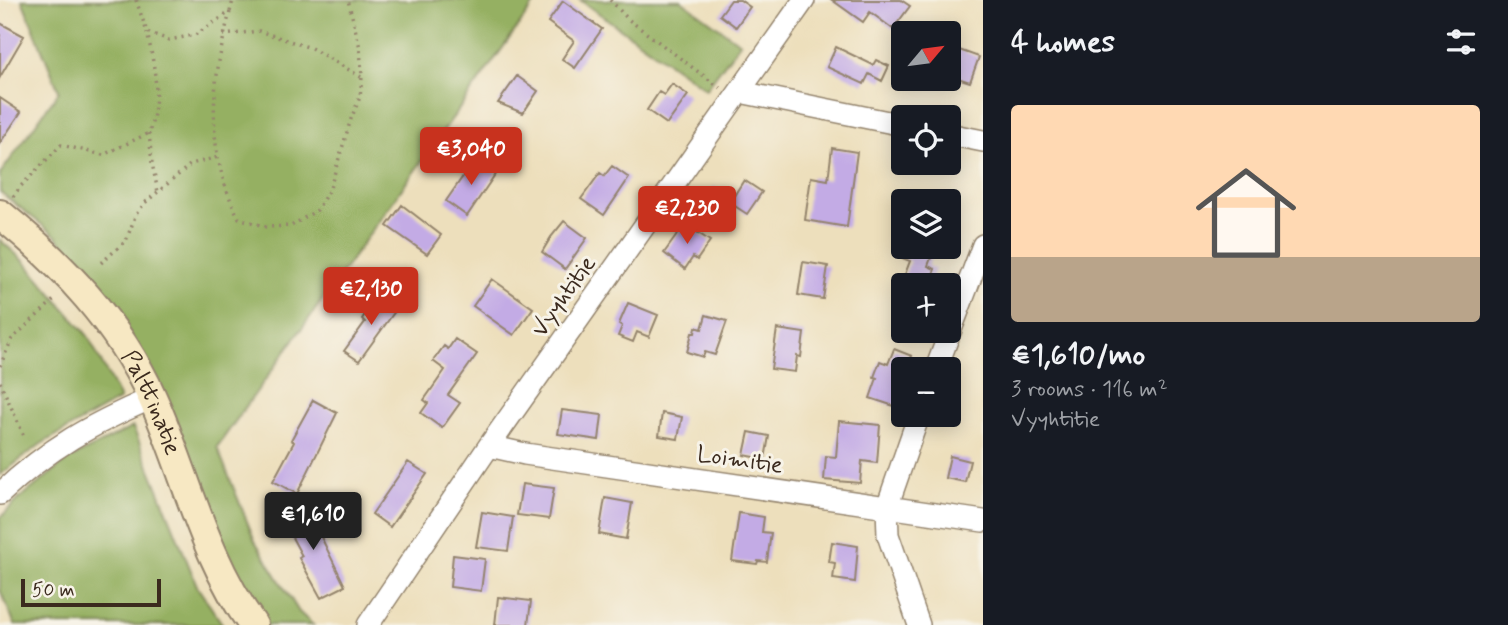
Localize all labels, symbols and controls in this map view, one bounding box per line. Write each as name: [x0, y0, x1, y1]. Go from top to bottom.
north arrow: [891, 21, 961, 91]
map controls: [891, 21, 961, 427]
text: 4 homes: [1011, 23, 1115, 62]
icon: filters: [1442, 23, 1480, 61]
button: locate: [891, 105, 961, 175]
pin: €3,040: [414, 128, 528, 187]
text: €3,040: [436, 135, 506, 165]
icon: home: [1183, 150, 1309, 276]
pin: €2,230: [630, 187, 744, 246]
button: layers: [891, 189, 961, 259]
text: €2,230: [654, 194, 720, 224]
street label: Vyyhtitie: [525, 250, 604, 344]
pin: €2,130: [314, 268, 428, 327]
button: +: [891, 273, 961, 343]
text: €2,130: [339, 275, 403, 305]
text: €1,610/mo: [1011, 336, 1145, 375]
street label: Palttinatie: [113, 345, 188, 460]
button: −: [891, 357, 961, 427]
text: 3 rooms · 116 m²: [1011, 375, 1168, 405]
text: Vyyhtitie: [1011, 405, 1100, 435]
street label: Loimitie: [695, 439, 785, 482]
pin: €1,610: [256, 492, 370, 552]
text: €1,610: [281, 500, 345, 530]
scale bar: [21, 576, 161, 608]
text: 50 m: [32, 578, 75, 603]

